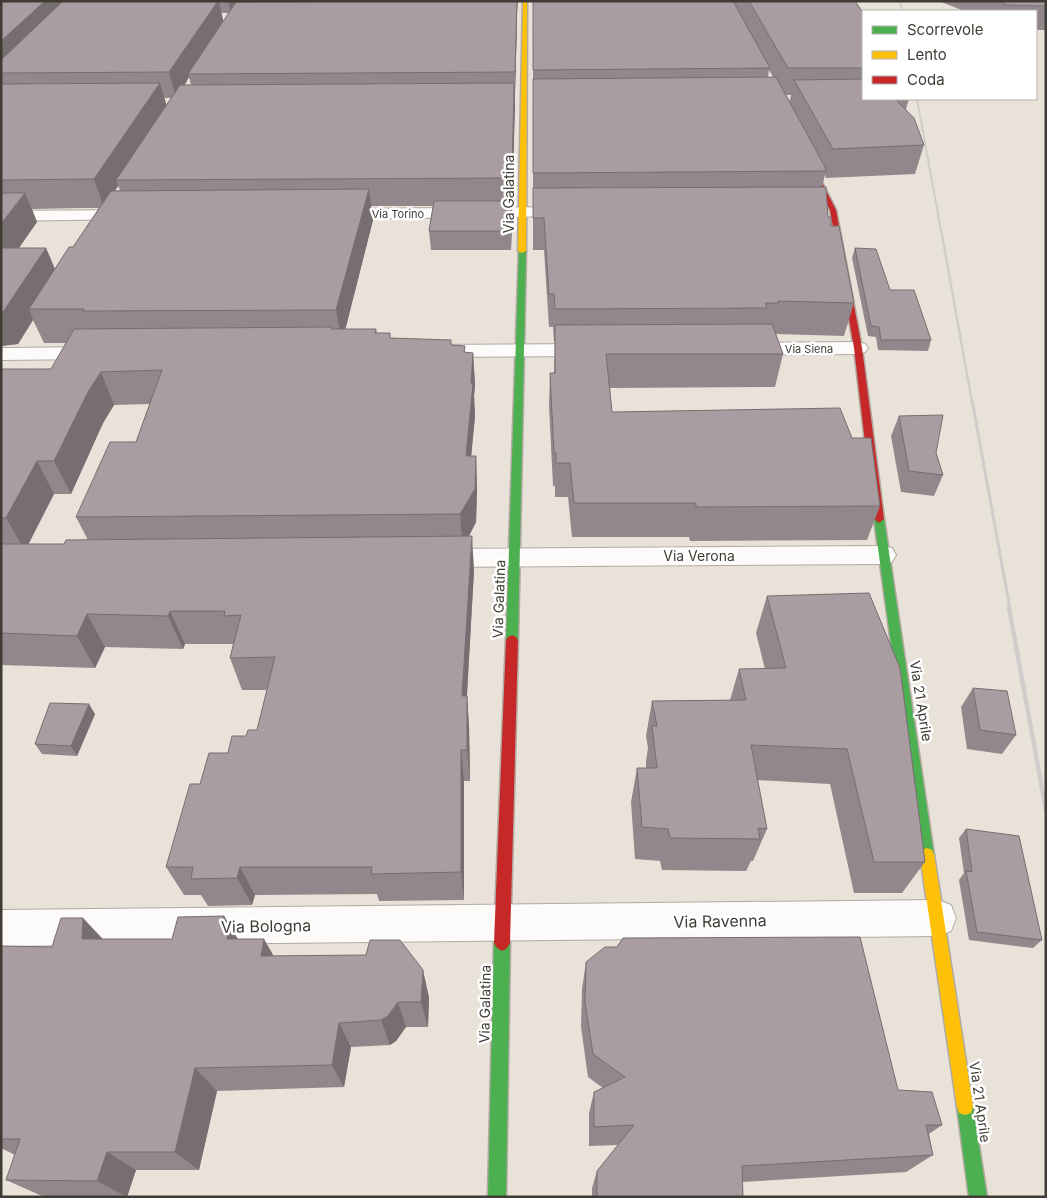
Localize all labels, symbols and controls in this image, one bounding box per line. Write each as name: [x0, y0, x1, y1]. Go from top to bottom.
legend: [862, 10, 1037, 100]
text: Scorrevole: [907, 20, 983, 39]
text: Lento: [907, 45, 947, 64]
text: Coda: [907, 70, 945, 89]
street label: Via Galatina: [500, 155, 517, 233]
street label: Via Torino: [372, 207, 425, 221]
street label: Via Siena: [785, 342, 833, 356]
street label: Via Verona: [663, 547, 735, 564]
street label: Via Galatina: [489, 559, 508, 639]
street label: Via 21 Aprile: [907, 659, 936, 743]
street label: Via Ravenna: [673, 910, 767, 932]
street label: Via Bologna: [221, 915, 311, 937]
street label: Via Galatina: [475, 965, 494, 1043]
street label: Via 21 Aprile: [966, 1060, 995, 1144]

